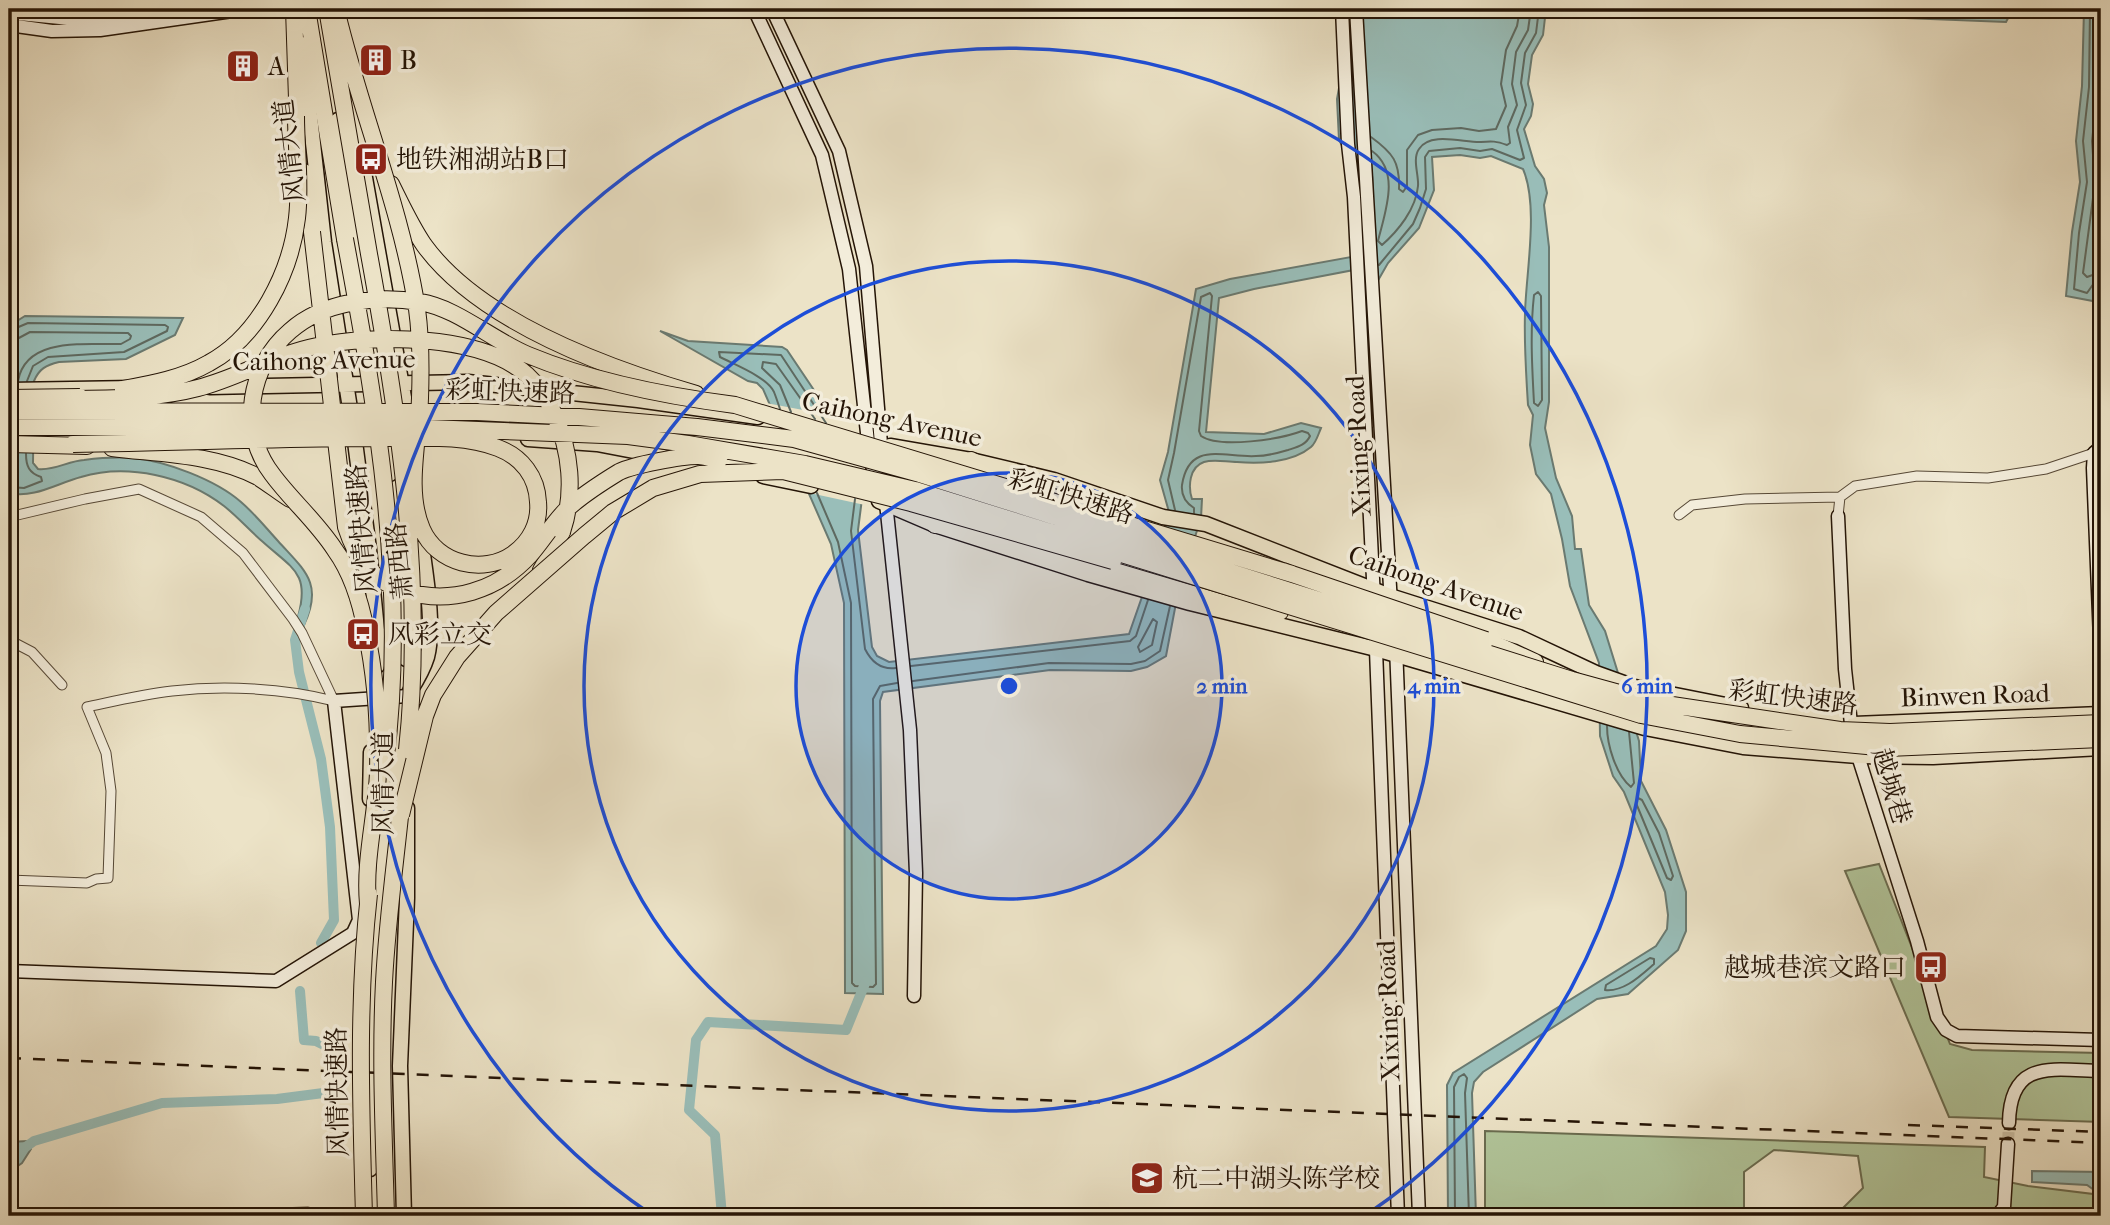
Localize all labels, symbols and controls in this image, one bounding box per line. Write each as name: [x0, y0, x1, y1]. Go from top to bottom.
building icon: B: [357, 41, 395, 79]
place label: B: [400, 45, 417, 76]
building icon: A: [224, 47, 262, 85]
place label: A: [267, 51, 286, 82]
street label: 风情大道: [268, 97, 311, 204]
bus stop icon: 地铁湘湖站B口: [352, 140, 390, 178]
place label: 地铁湘湖站B口: [396, 144, 569, 175]
street label: Caihong Avenue: [232, 343, 416, 378]
street label: 彩虹快速路: [444, 374, 575, 409]
street label: Xixing Road: [1339, 374, 1378, 518]
street label: Caihong Avenue: [799, 385, 985, 454]
street label: 风情快速路: [340, 463, 383, 595]
street label: 彩虹快速路: [1004, 463, 1138, 530]
street label: 萧西路: [380, 521, 419, 601]
street label: Caihong Avenue: [1344, 539, 1528, 628]
bus stop icon: 风彩立交: [344, 615, 382, 653]
place label: 风彩立交: [388, 619, 492, 650]
centre of rings: [997, 674, 1021, 698]
text: 2 min: [1196, 674, 1248, 698]
text: 4 min: [1407, 674, 1461, 699]
text: 6 min: [1621, 674, 1674, 698]
street label: 彩虹快速路: [1727, 674, 1859, 721]
street label: Binwen Road: [1900, 677, 2051, 714]
street label: 风情大道: [368, 731, 399, 835]
street label: 越城巷: [1865, 744, 1918, 828]
street label: Xixing Road: [1371, 939, 1406, 1082]
bus stop icon: 越城巷滨文路口: [1912, 948, 1950, 986]
place label: 越城巷滨文路口: [1724, 952, 1906, 983]
street label: 风情快速路: [321, 1027, 354, 1157]
school or university icon: 杭二中湖头陈学校: [1128, 1159, 1166, 1197]
place label: 杭二中湖头陈学校: [1172, 1163, 1380, 1194]

